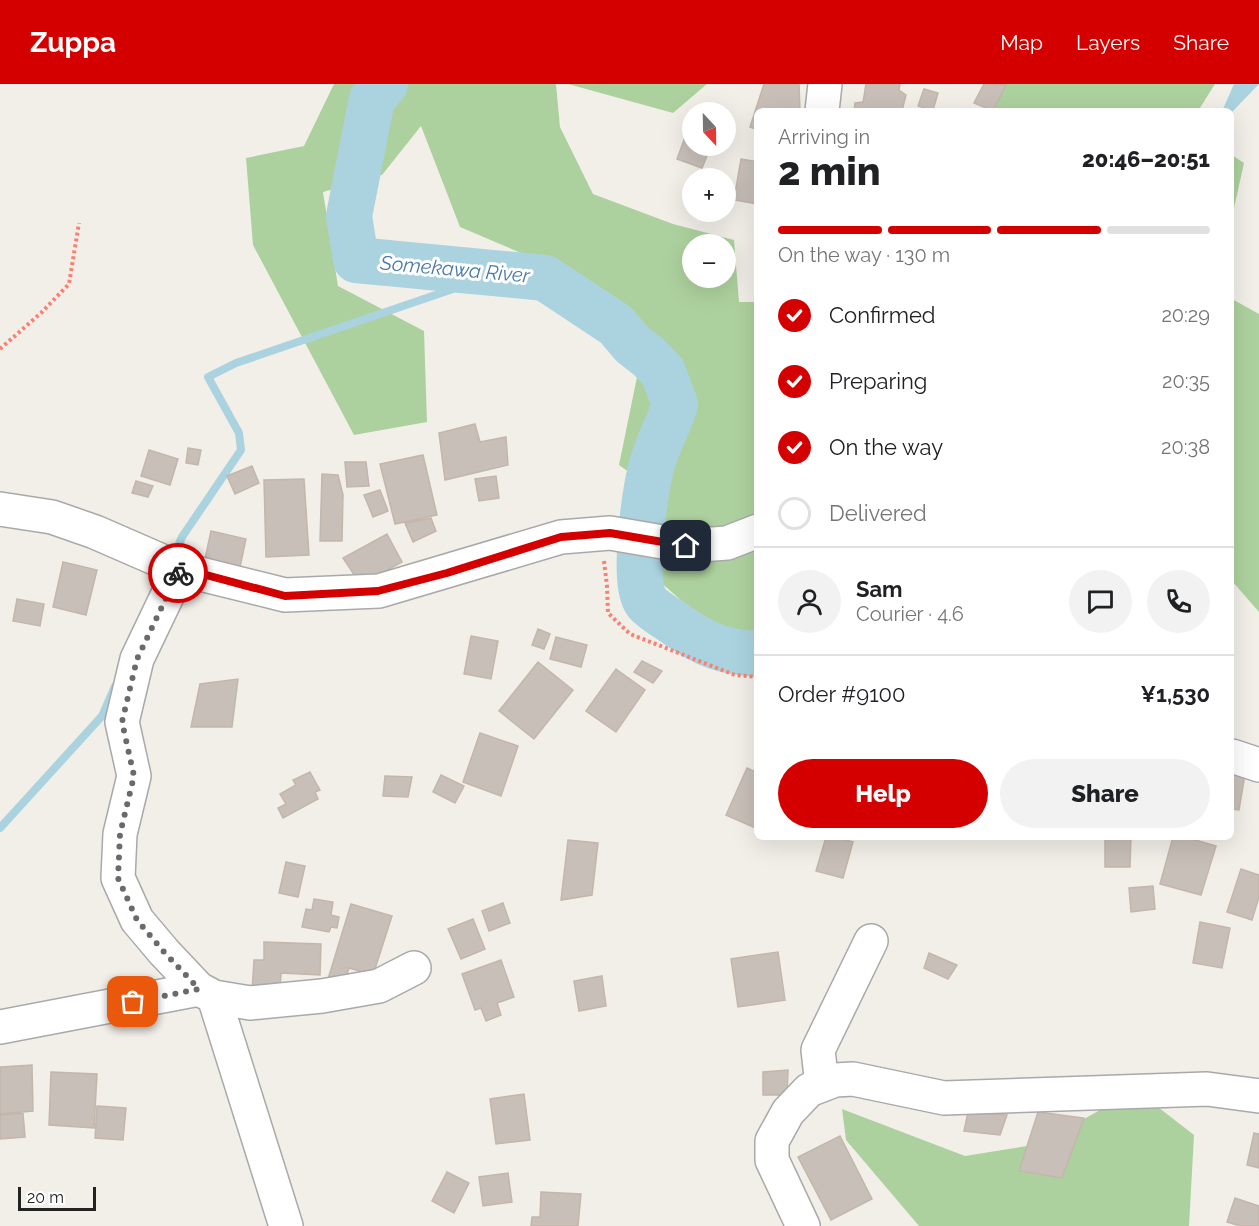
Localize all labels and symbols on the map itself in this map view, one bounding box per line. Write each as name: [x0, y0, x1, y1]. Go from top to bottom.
north arrow: [682, 102, 736, 156]
water label: Somekawa River: [378, 250, 532, 288]
pin: [660, 520, 711, 571]
courier: [148, 543, 208, 603]
pin: [107, 976, 158, 1027]
scale bar: [18, 1184, 96, 1212]

